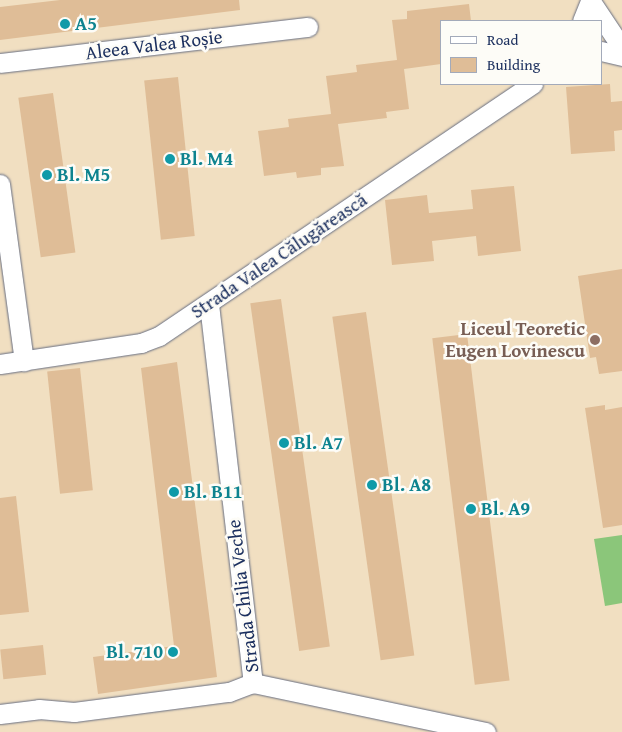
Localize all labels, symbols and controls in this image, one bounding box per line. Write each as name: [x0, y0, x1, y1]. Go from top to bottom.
place label: A5: [75, 13, 97, 35]
marker: A5: [59, 18, 71, 30]
legend: [440, 20, 602, 85]
street label: Aleea Valea Roșie: [84, 25, 224, 65]
text: Road: [487, 29, 518, 50]
text: Building: [487, 54, 540, 75]
place label: Bl. M4: [180, 148, 233, 170]
marker: Bl. M4: [164, 153, 176, 165]
place label: Bl. M5: [57, 164, 110, 186]
marker: Bl. M5: [41, 169, 53, 181]
street label: Strada Valea Călugărească: [187, 189, 371, 323]
place label: Liceul Teoretic Eugen Lovinescu: [446, 318, 585, 362]
marker: Liceul Teoretic Eugen Lovinescu: [589, 334, 601, 346]
place label: Bl. A7: [294, 432, 343, 454]
marker: Bl. A7: [278, 437, 290, 449]
place label: Bl. A8: [382, 474, 431, 496]
marker: Bl. A8: [366, 479, 378, 491]
place label: Bl. B11: [184, 481, 243, 503]
marker: Bl. B11: [168, 486, 180, 498]
place label: Bl. A9: [481, 498, 530, 520]
marker: Bl. A9: [465, 503, 477, 515]
street label: Strada Chilia Veche: [222, 518, 264, 674]
place label: Bl. 710: [106, 641, 163, 663]
marker: Bl. 710: [167, 646, 179, 658]

